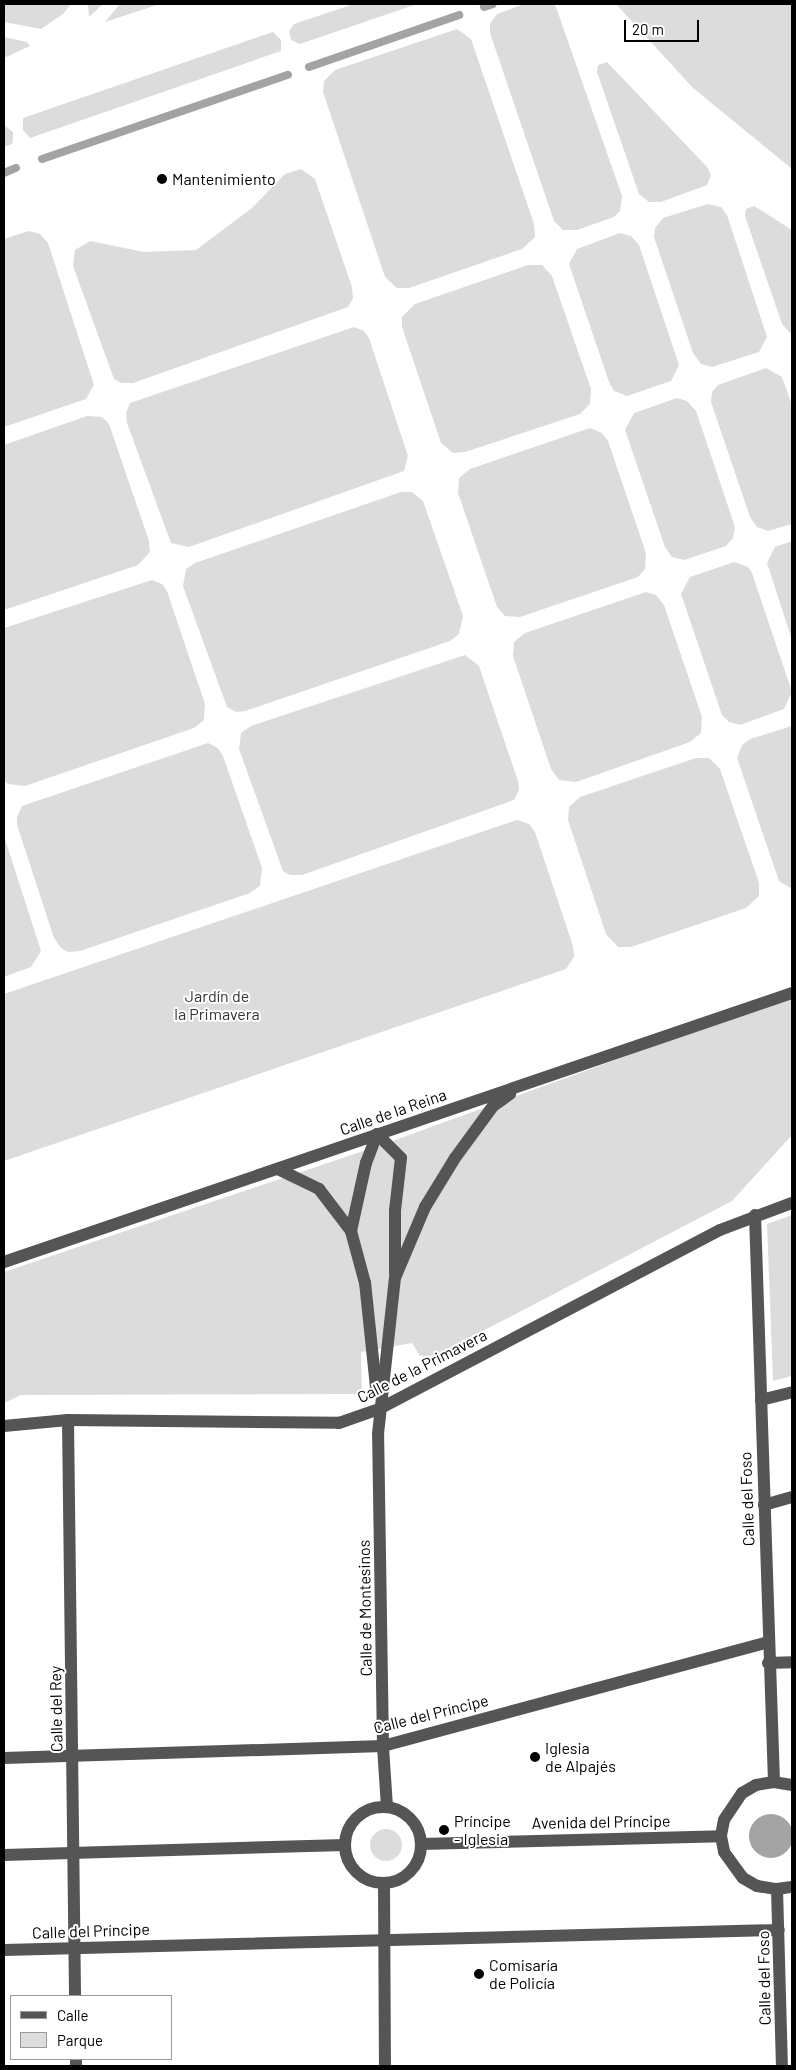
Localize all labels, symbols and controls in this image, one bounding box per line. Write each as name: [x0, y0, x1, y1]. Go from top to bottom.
scale bar: [626, 10, 701, 42]
text: 20 m: [632, 20, 664, 38]
place label: Mantenimiento: [172, 169, 276, 189]
marker: Mantenimiento: [156, 173, 168, 185]
park label: Jardín de la Primavera: [174, 986, 260, 1024]
street label: Calle de la Reina: [337, 1085, 449, 1139]
street label: Calle de la Primavera: [354, 1325, 490, 1407]
street label: Calle del Foso: [736, 1451, 758, 1547]
street label: Calle de Montesinos: [354, 1539, 376, 1677]
street label: Calle del Rey: [46, 1666, 66, 1752]
street label: Calle del Príncipe: [372, 1690, 490, 1738]
place label: Iglesia de Alpajés: [545, 1738, 616, 1776]
marker: Iglesia de Alpajés: [529, 1751, 541, 1763]
place label: Príncipe - Iglesia: [454, 1811, 511, 1849]
street label: Avenida del Príncipe: [531, 1811, 671, 1833]
marker: Príncipe - Iglesia: [438, 1824, 450, 1836]
street label: Calle del Príncipe: [32, 1919, 150, 1943]
street label: Calle del Foso: [754, 1931, 774, 2025]
place label: Comisaría de Policía: [489, 1955, 558, 1993]
marker: Comisaría de Policía: [473, 1968, 485, 1980]
legend: [10, 1995, 172, 2060]
text: Calle: [57, 2006, 89, 2024]
text: Parque: [57, 2031, 103, 2049]

